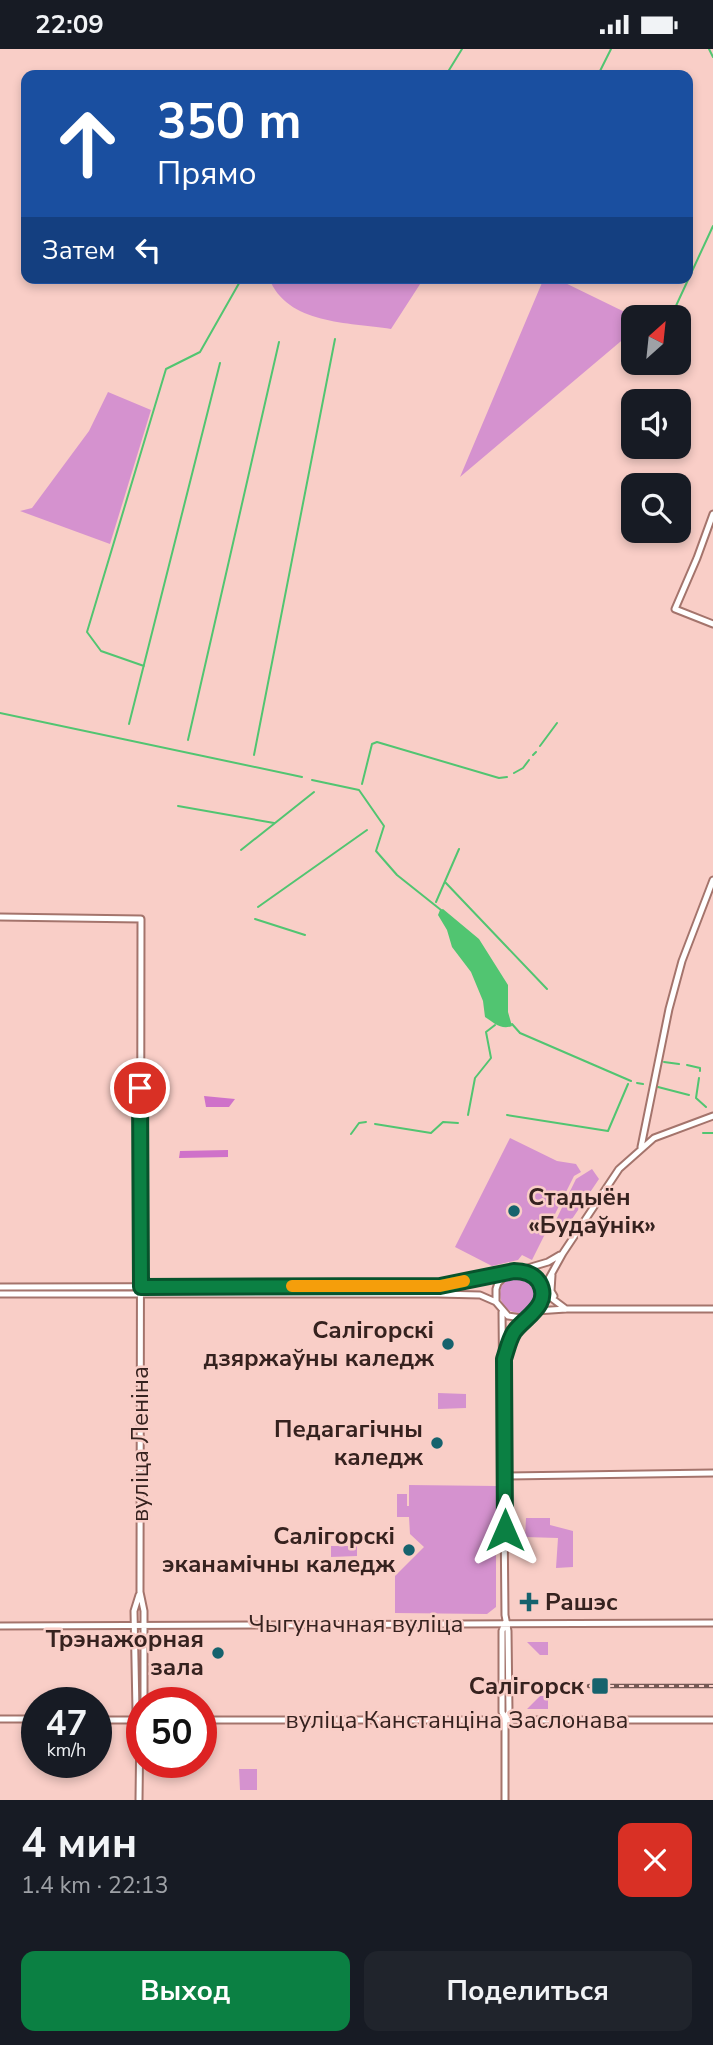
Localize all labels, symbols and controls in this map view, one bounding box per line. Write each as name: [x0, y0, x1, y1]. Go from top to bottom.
text: 22:09: [35, 7, 104, 42]
text: 350 m: [157, 88, 301, 155]
icon: ahead: [42, 98, 133, 189]
text: Прямо: [157, 152, 257, 195]
icon: left: [129, 231, 167, 269]
text: Затем: [42, 233, 115, 268]
north arrow: [621, 305, 691, 375]
map controls: [621, 305, 691, 543]
button: sound: [621, 389, 691, 459]
button: search: [621, 473, 691, 543]
pin: [110, 1058, 170, 1118]
icon: arrive: [121, 1069, 159, 1107]
place label: Стадыён «Будаўнік»: [528, 1181, 656, 1241]
marker: Стадыён «Будаўнік»: [506, 1203, 522, 1219]
place label: Салігорскі дзяржаўны каледж: [203, 1314, 434, 1374]
marker: Салігорскі дзяржаўны каледж: [440, 1336, 456, 1352]
street label: вуліца Леніна: [124, 1366, 156, 1522]
place label: Педагагічны каледж: [274, 1413, 423, 1473]
marker: Педагагічны каледж: [429, 1435, 445, 1451]
position arrow: [468, 1493, 542, 1567]
place label: Салігорскі эканамічны каледж: [162, 1520, 395, 1580]
marker: Салігорскі эканамічны каледж: [401, 1542, 417, 1558]
place label: Рашэс: [545, 1586, 618, 1618]
marker: Рашэс: [519, 1592, 539, 1612]
street label: Чыгуначная вуліца: [248, 1608, 464, 1640]
place label: Трэнажорная зала: [46, 1623, 204, 1683]
marker: Трэнажорная зала: [210, 1645, 226, 1661]
place label: Салігорск: [469, 1670, 585, 1702]
marker: Салігорск: [590, 1676, 610, 1696]
speed limit sign: 50: [126, 1687, 217, 1778]
text: 47: [45, 1700, 88, 1747]
street label: вуліца Канстанціна Заслонава: [286, 1704, 628, 1736]
text: km/h: [47, 1738, 86, 1762]
text: 4 мин: [21, 1815, 137, 1872]
button: close: [618, 1823, 692, 1897]
text: 1.4 km · 22:13: [21, 1870, 168, 1901]
button: Выход: [21, 1951, 350, 2031]
button: Поделиться: [364, 1951, 692, 2031]

